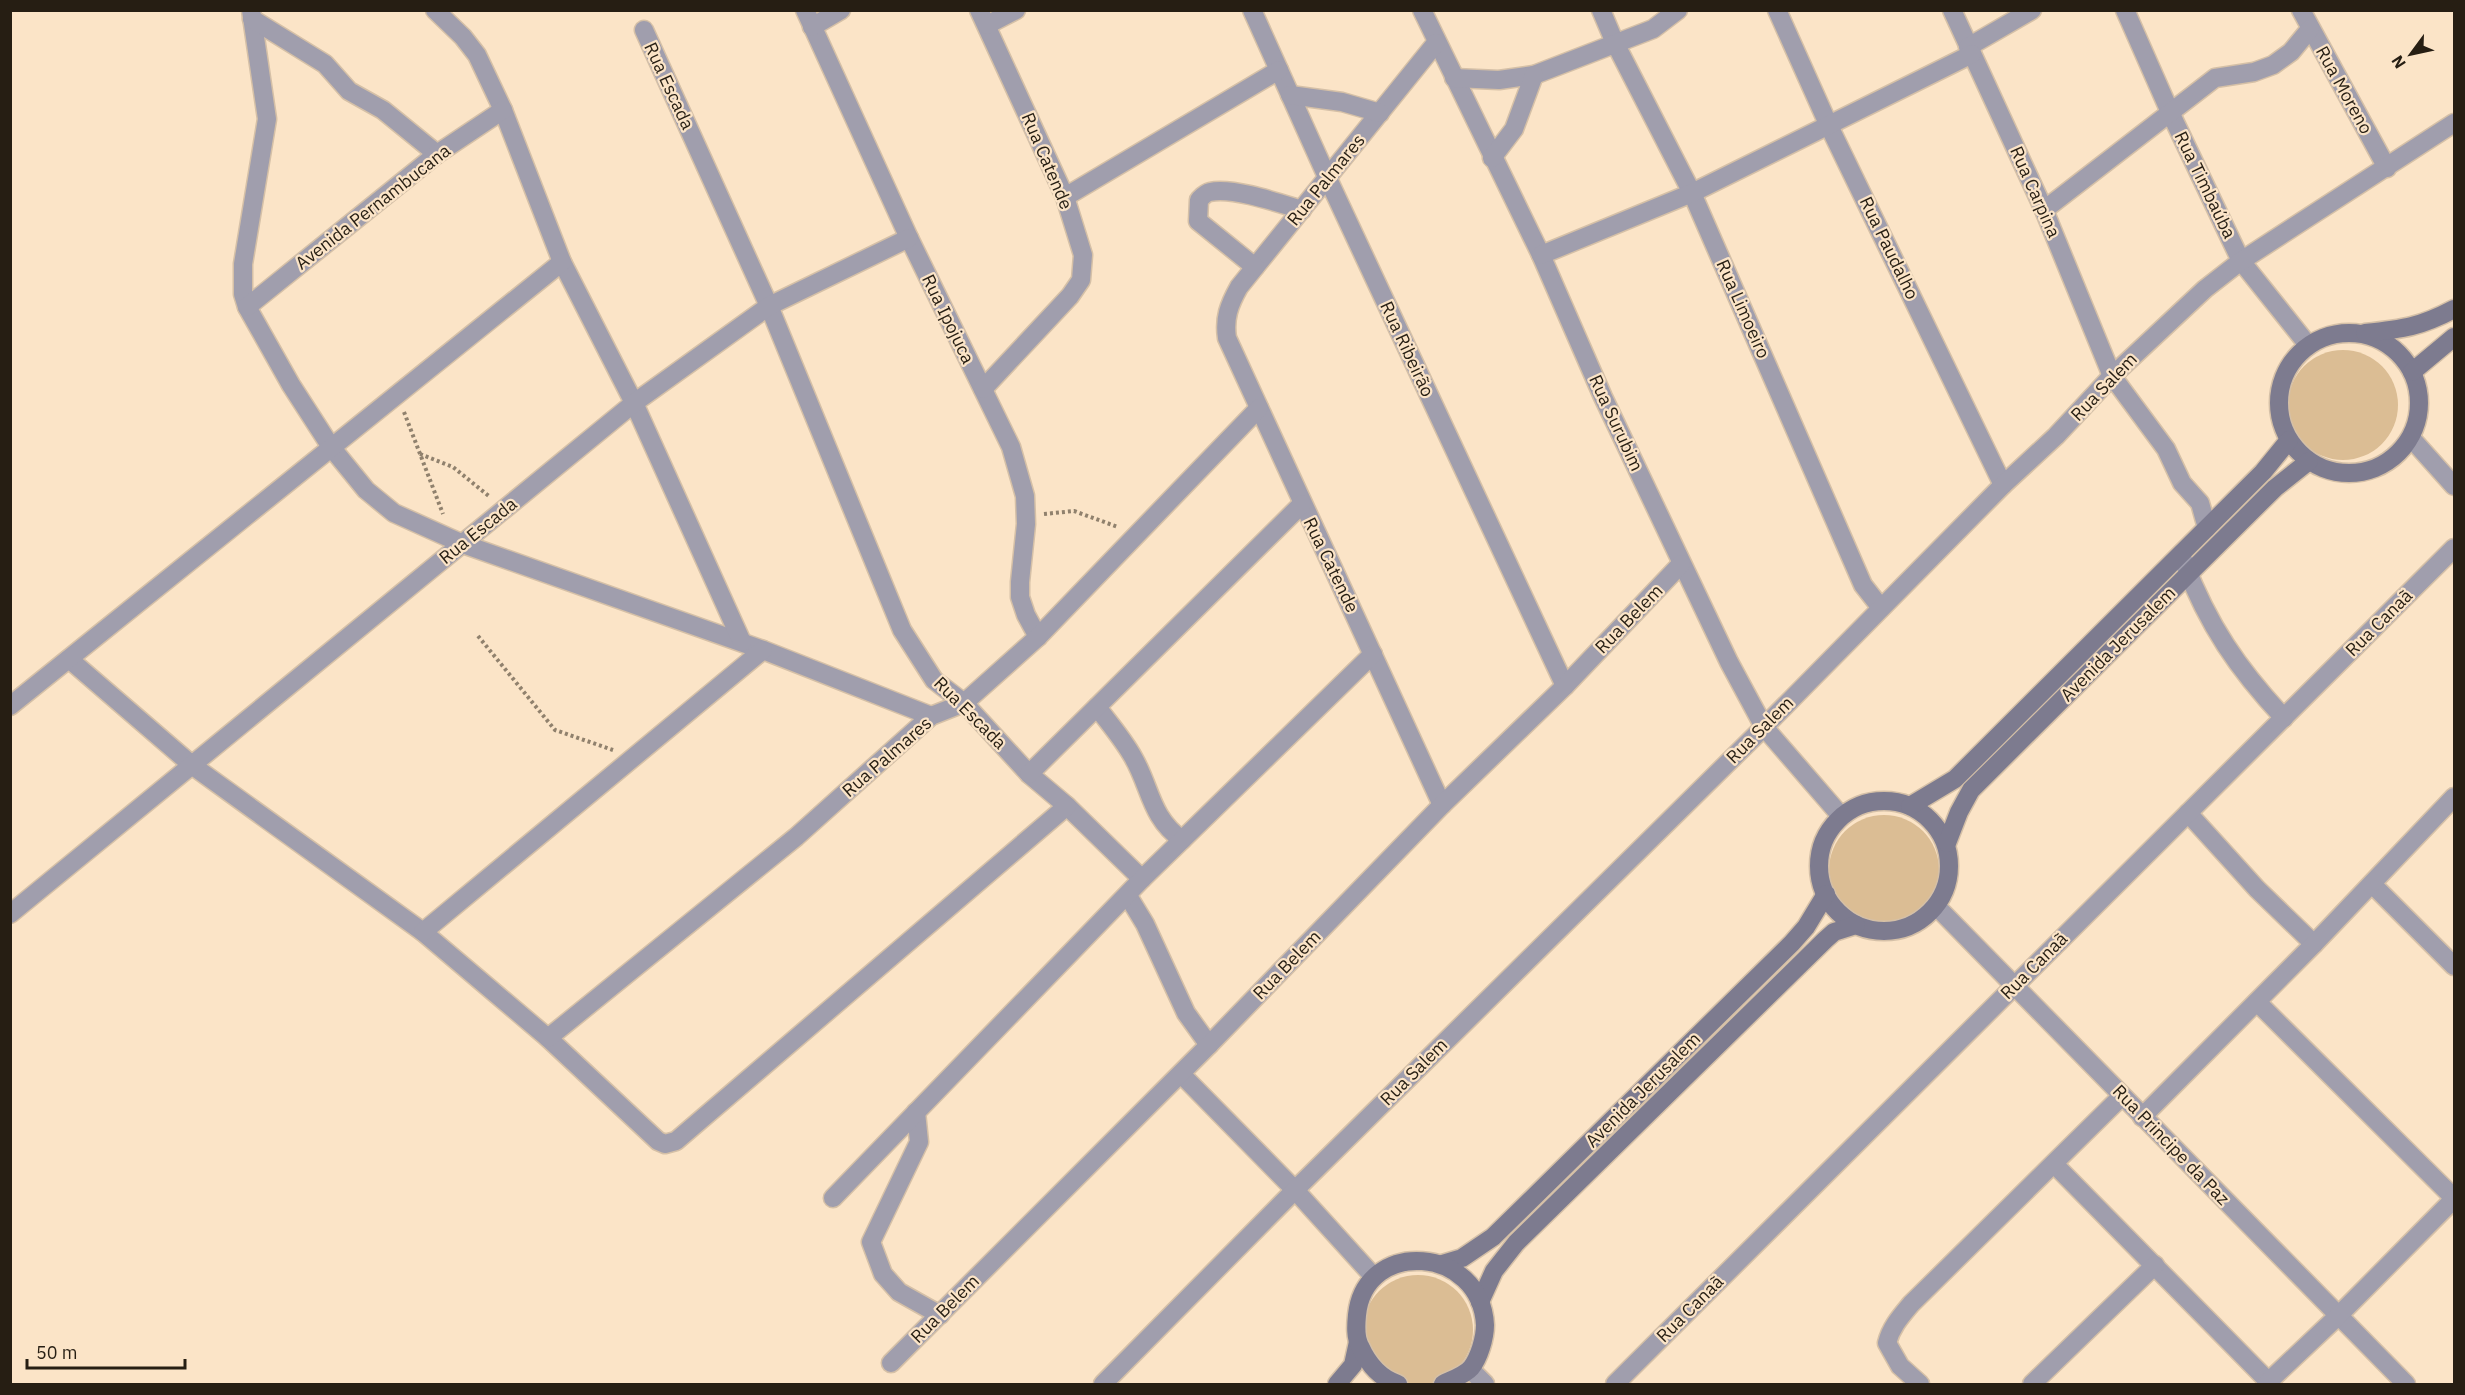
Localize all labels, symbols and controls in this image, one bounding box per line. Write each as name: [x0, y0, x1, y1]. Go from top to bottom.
north arrow: [2381, 24, 2441, 84]
street label: Rua Escada: [639, 39, 700, 133]
street label: Rua Moreno: [2311, 42, 2378, 138]
text: N: [2387, 52, 2410, 72]
street label: Rua Catende: [1017, 109, 1078, 213]
street label: Rua Timbaúba: [2170, 127, 2241, 242]
street label: Rua Palmares: [1282, 129, 1370, 230]
street label: Avenida Pernambucana: [291, 139, 455, 274]
street label: Rua Carpina: [2005, 142, 2066, 241]
street label: Rua Paudalho: [1855, 193, 1924, 303]
street label: Rua Limoeiro: [1711, 256, 1776, 362]
street label: Rua Ipojuca: [917, 270, 980, 368]
street label: Rua Ribeirão: [1375, 297, 1440, 400]
street label: Rua Salem: [2065, 348, 2142, 426]
street label: Rua Surubim: [1584, 371, 1649, 475]
street label: Rua Escada: [434, 492, 522, 569]
street label: Rua Catende: [1299, 513, 1364, 616]
street label: Rua Belem: [1590, 579, 1667, 658]
street label: Avenida Jerusalem: [2055, 581, 2180, 706]
street label: Rua Canaã: [2340, 584, 2417, 661]
street label: Rua Escada: [929, 671, 1012, 754]
street label: Rua Salem: [1721, 691, 1798, 768]
street label: Rua Palmares: [837, 711, 936, 802]
street label: Rua Belem: [1248, 925, 1325, 1004]
street label: Rua Canaã: [1995, 927, 2072, 1004]
street label: Avenida Jerusalem: [1580, 1027, 1705, 1152]
street label: Rua Salem: [1375, 1033, 1452, 1110]
street label: Rua Principe da Paz: [2108, 1080, 2235, 1210]
street label: Rua Belem: [905, 1269, 984, 1348]
street label: Rua Canaã: [1651, 1270, 1728, 1347]
scale bar: [27, 1332, 184, 1370]
text: 50 m: [36, 1341, 78, 1364]

